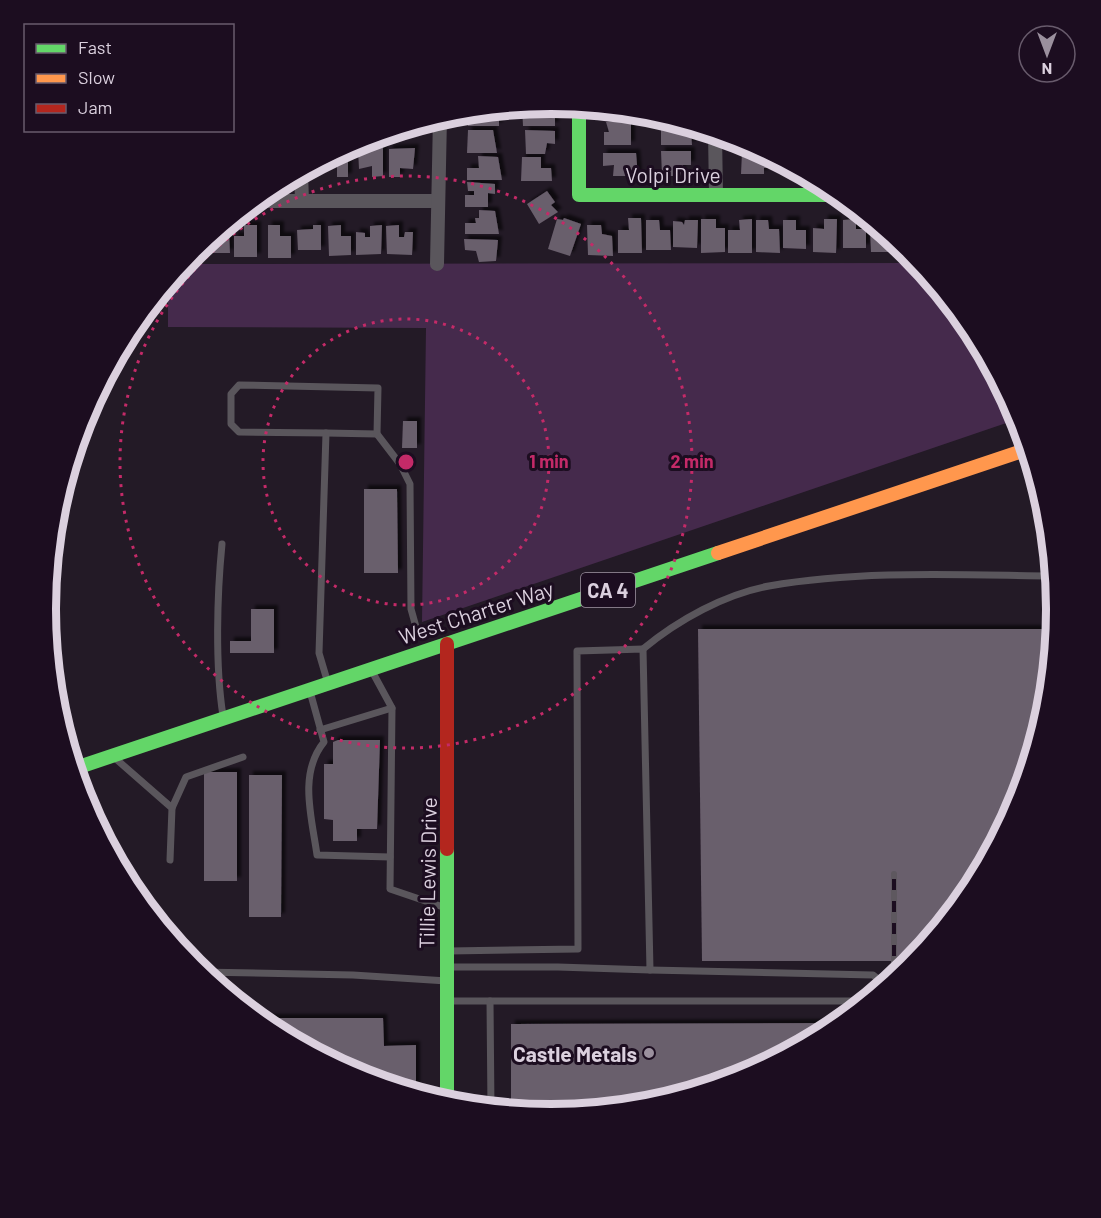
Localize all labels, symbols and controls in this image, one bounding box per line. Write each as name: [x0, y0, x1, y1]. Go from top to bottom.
legend: [24, 24, 234, 132]
north arrow: [1017, 24, 1077, 84]
text: Fast: [78, 36, 112, 58]
text: N: [1042, 60, 1052, 79]
text: Slow: [78, 66, 115, 88]
text: Jam: [78, 96, 112, 118]
street label: Volpi Drive: [625, 162, 721, 187]
text: 1 min: [529, 450, 569, 472]
text: 2 min: [670, 450, 714, 472]
centre of rings: [396, 452, 416, 472]
road number: CA 4: [581, 573, 635, 607]
street label: West Charter Way: [396, 575, 557, 649]
street label: Tillie Lewis Drive: [413, 797, 441, 949]
place label: Castle Metals: [513, 1041, 637, 1066]
marker: Castle Metals: [642, 1046, 656, 1060]

